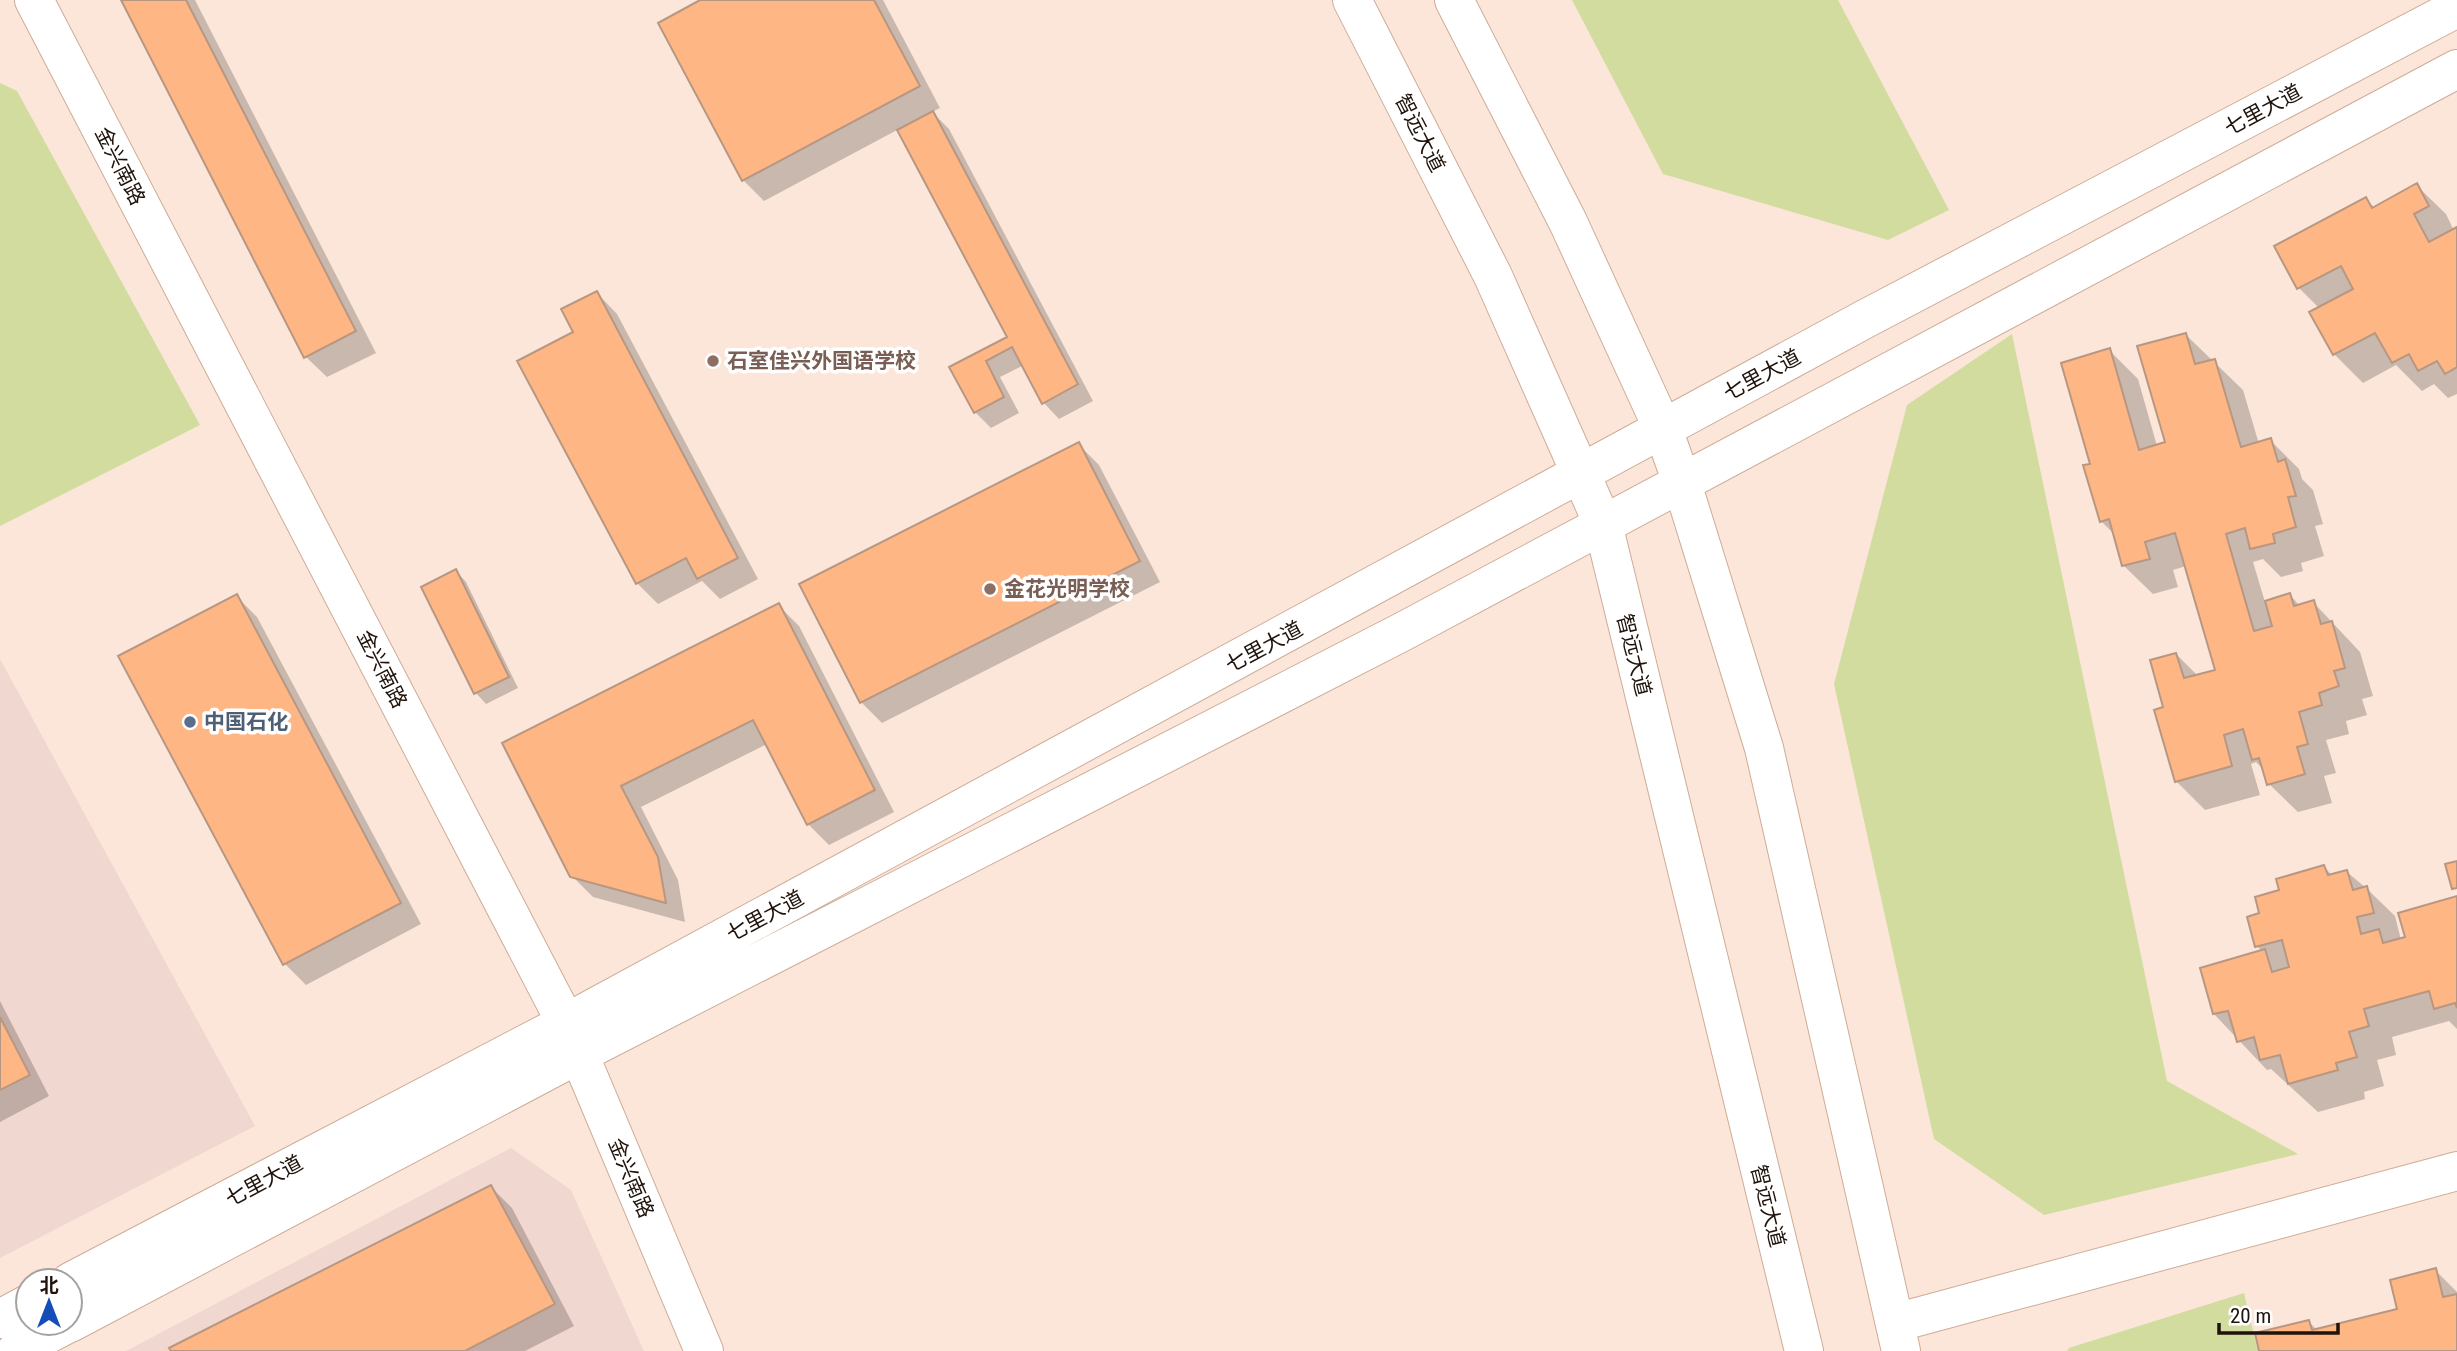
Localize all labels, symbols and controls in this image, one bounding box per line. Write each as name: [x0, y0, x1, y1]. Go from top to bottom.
street label: 七里大道: [2220, 80, 2306, 140]
street label: 智远大道: [1390, 90, 1450, 176]
street label: 金兴南路: [90, 123, 150, 209]
street label: 七里大道: [1719, 345, 1805, 405]
place label: 石室佳兴外国语学校: [727, 349, 916, 373]
marker: 石室佳兴外国语学校: [705, 353, 721, 369]
place label: 金花光明学校: [1004, 577, 1130, 601]
marker: 金花光明学校: [982, 581, 998, 597]
street label: 智远大道: [1612, 611, 1656, 699]
street label: 七里大道: [1221, 617, 1307, 677]
street label: 金兴南路: [352, 626, 412, 712]
place label: 中国石化: [204, 710, 288, 734]
marker: 中国石化: [182, 714, 198, 730]
street label: 七里大道: [722, 886, 808, 946]
street label: 金兴南路: [604, 1135, 658, 1221]
street label: 七里大道: [221, 1151, 307, 1211]
street label: 智远大道: [1746, 1162, 1790, 1250]
north arrow: [14, 1267, 84, 1337]
text: 北: [39, 1274, 59, 1297]
scale bar: [2219, 1292, 2338, 1336]
text: 20 m: [2230, 1304, 2271, 1328]

